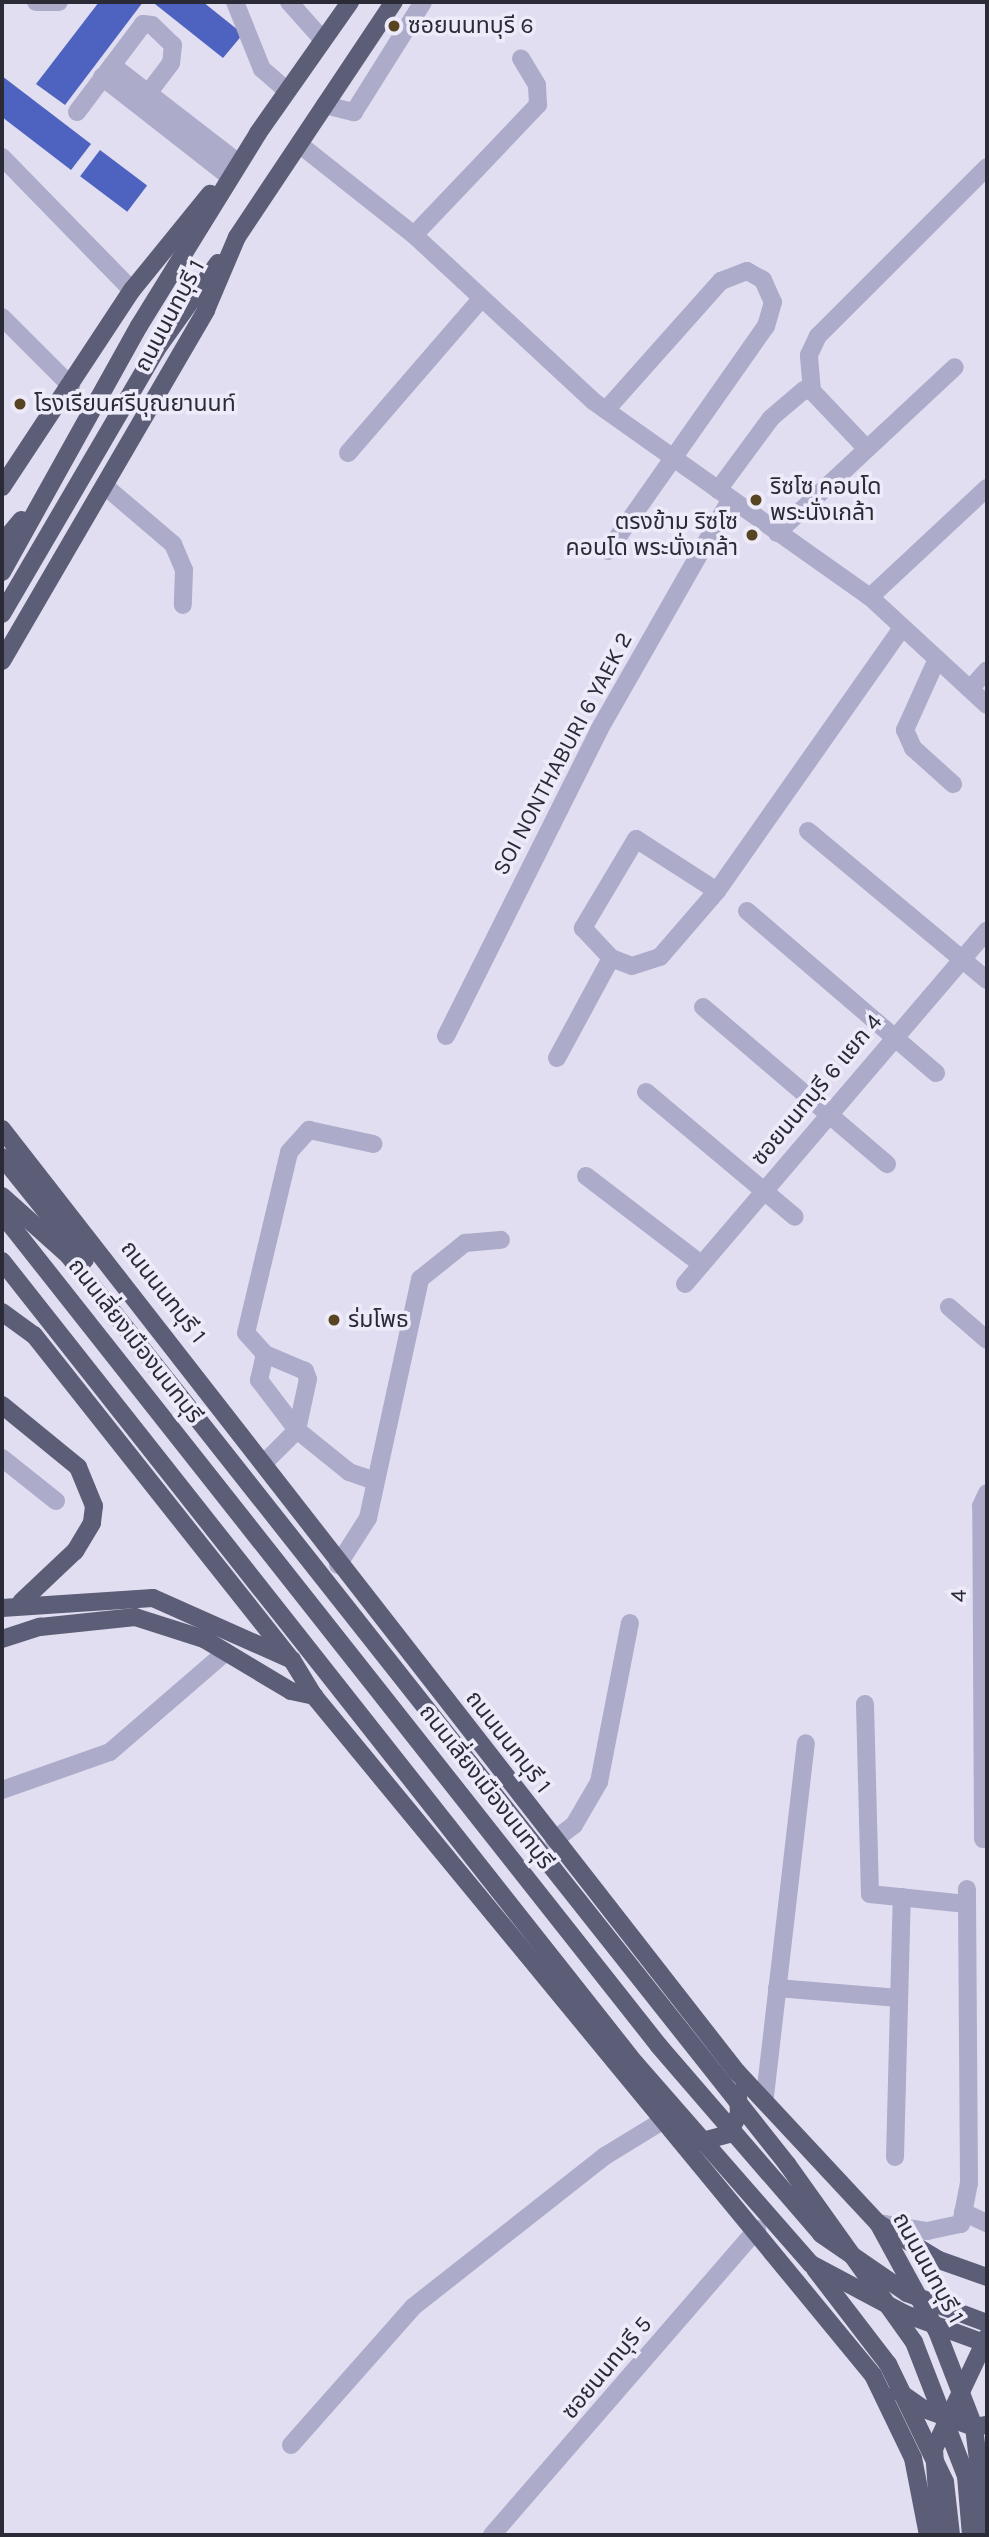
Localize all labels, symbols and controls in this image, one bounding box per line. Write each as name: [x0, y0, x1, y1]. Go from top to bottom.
place label: ซอยนนทบุรี 6: [408, 12, 534, 40]
marker: ซอยนนทบุรี 6: [386, 18, 402, 34]
street label: ถนนนนทบุรี 1: [129, 255, 211, 377]
place label: โรงเรียนศรีบุณยานนท์: [34, 390, 236, 418]
marker: โรงเรียนศรีบุณยานนท์: [12, 396, 28, 412]
place label: ริซโซ คอนโด พระนั่งเกล้า: [770, 473, 882, 527]
marker: ริซโซ คอนโด พระนั่งเกล้า: [748, 492, 764, 508]
place label: ตรงข้าม ริซโซ คอนโด พระนั่งเกล้า: [566, 508, 738, 562]
marker: ตรงข้าม ริซโซ คอนโด พระนั่งเกล้า: [744, 527, 760, 543]
street label: SOI NONTHABURI 6 YAEK 2: [487, 628, 639, 880]
street label: ซอยนนทบุรี 6 แยก 4: [746, 1009, 888, 1171]
street label: ถนนนนทบุรี 1: [114, 1235, 212, 1349]
street label: ถนนเลี่ยงเมืองนนทบุรี: [62, 1253, 208, 1429]
place label: ร่มโพธ: [348, 1306, 408, 1334]
marker: ร่มโพธ: [326, 1312, 342, 1328]
street label: 4: [945, 1589, 973, 1603]
street label: ถนนนนทบุรี 1: [459, 1685, 557, 1799]
street label: ถนนเลี่ยงเมืองนนทบุรี: [413, 1699, 559, 1875]
street label: ถนนนนทบุรี 1: [886, 2208, 970, 2328]
street label: ซอยนนทบุรี 5: [556, 2311, 658, 2425]

